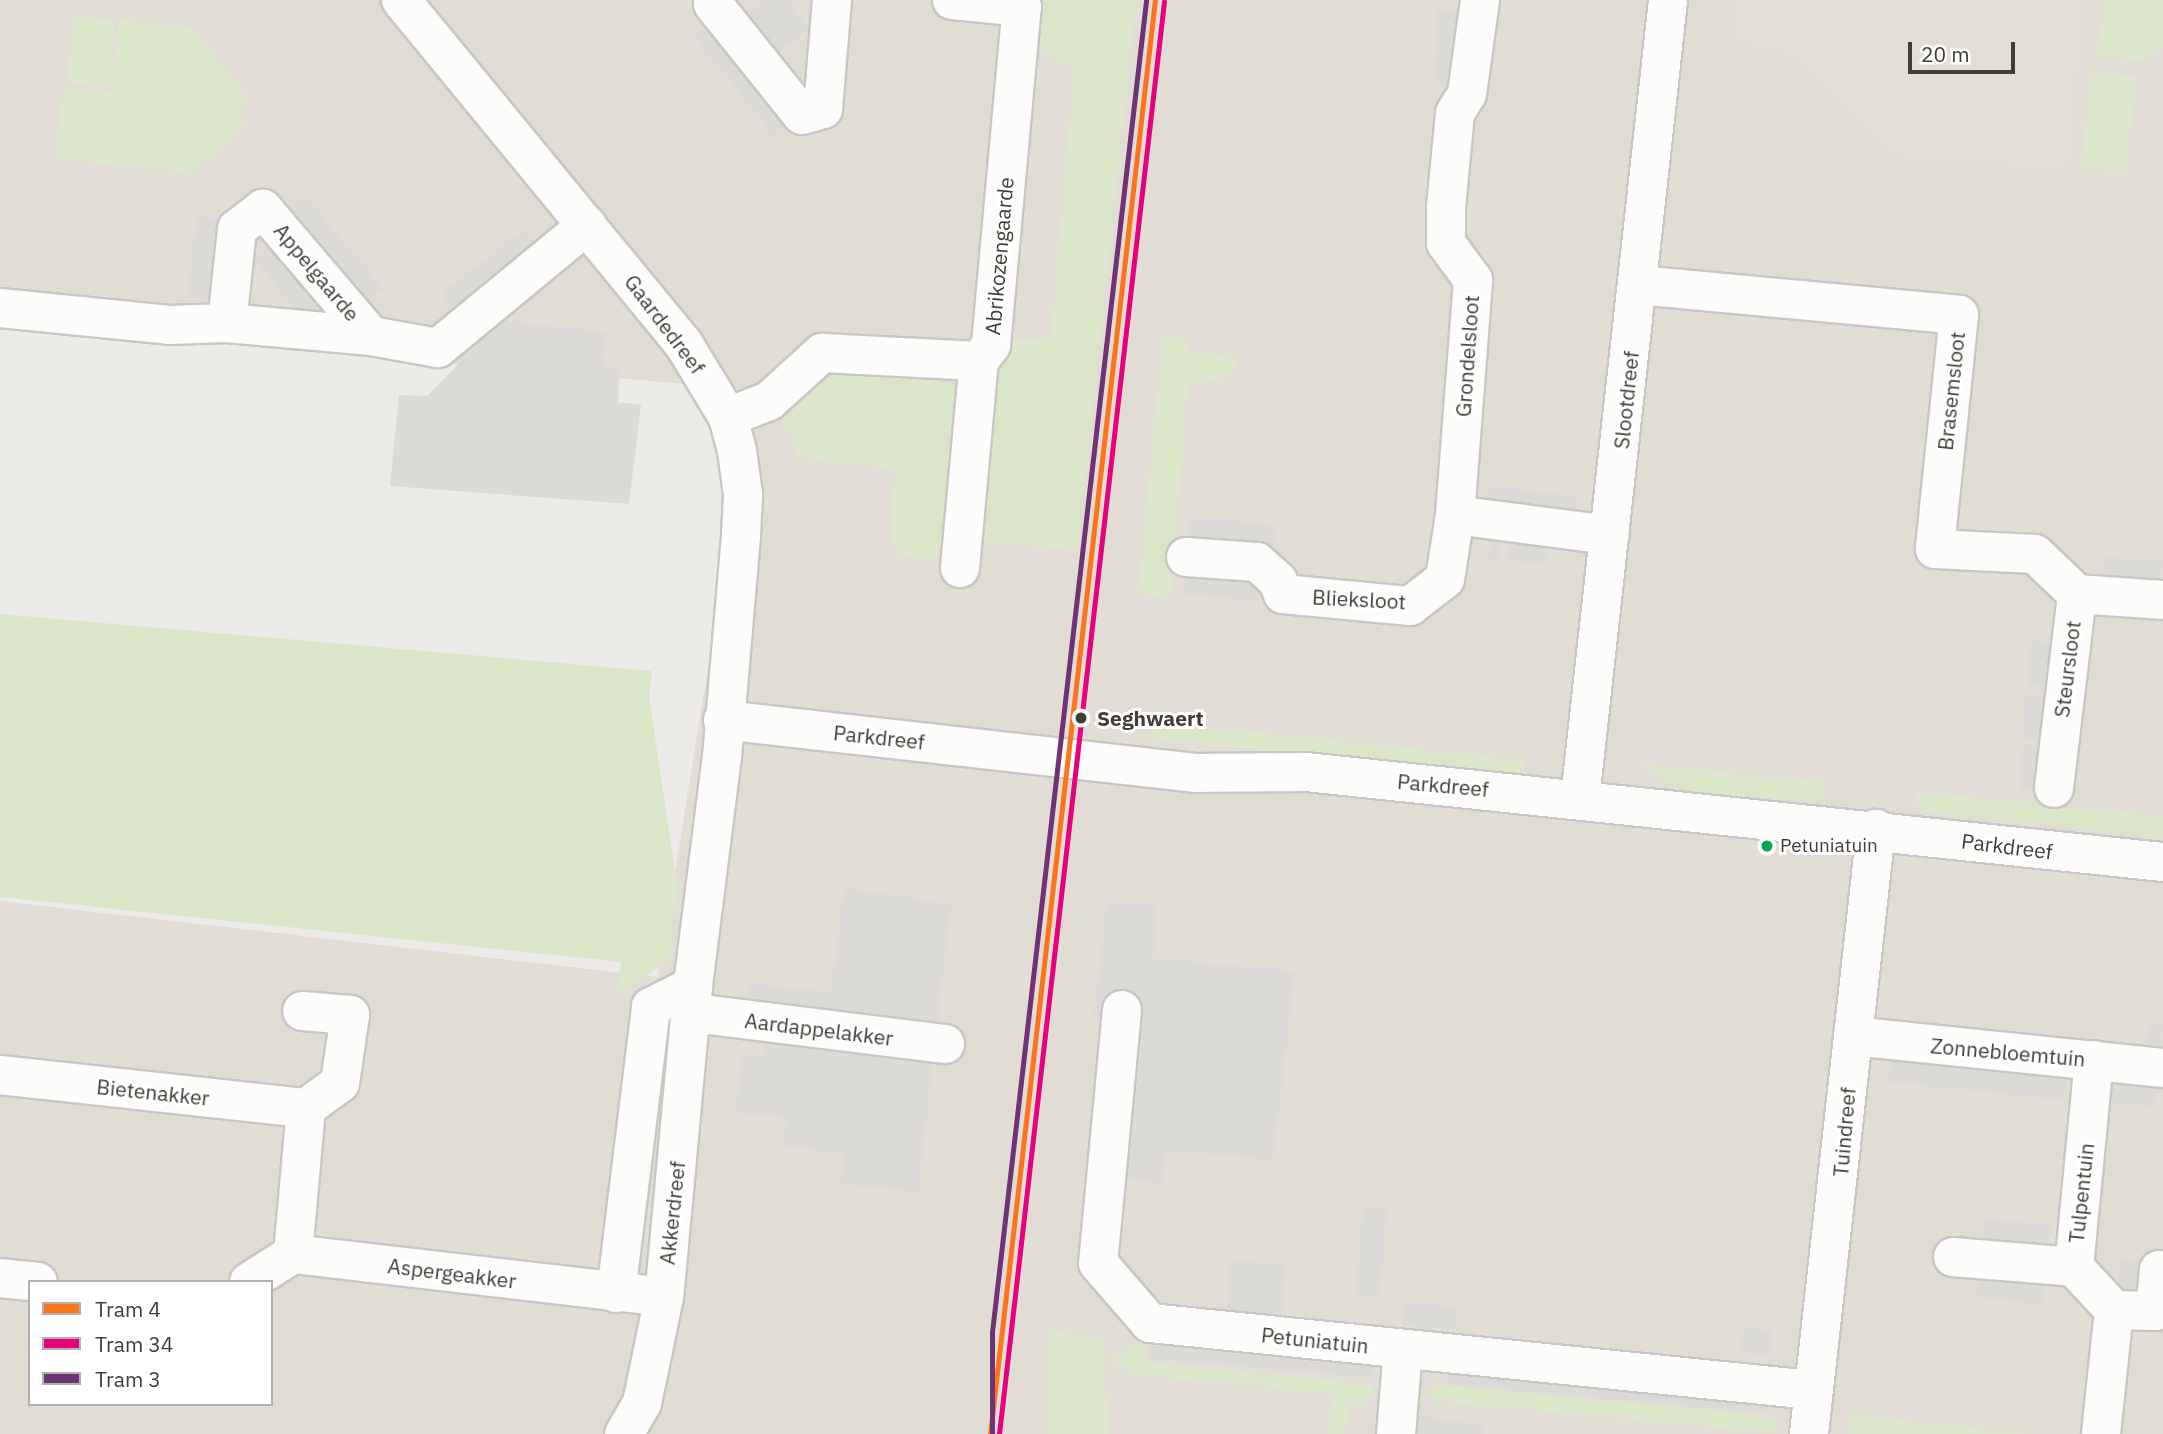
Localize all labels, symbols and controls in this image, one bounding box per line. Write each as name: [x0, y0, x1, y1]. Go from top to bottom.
scale bar: [1911, 28, 2018, 72]
text: 20 m: [1921, 40, 1970, 68]
street label: Abrikozengaarde: [980, 176, 1018, 336]
street label: Appelgaarde: [269, 218, 365, 326]
street label: Gaardedreef: [619, 269, 711, 379]
street label: Grondelsloot: [1450, 294, 1484, 418]
street label: Brasemsloot: [1932, 330, 1970, 452]
street label: Slootdreef: [1608, 350, 1644, 450]
street label: Blieksloot: [1311, 584, 1407, 614]
street label: Steursloot: [2049, 619, 2085, 719]
place label: Seghwaert: [1097, 705, 1204, 731]
marker: Seghwaert: [1071, 708, 1091, 728]
street label: Parkdreef: [832, 720, 926, 754]
street label: Parkdreef: [1396, 768, 1490, 802]
street label: Parkdreef: [1960, 828, 2054, 864]
place label: Petuniatuin: [1780, 835, 1878, 857]
marker: Petuniatuin: [1760, 839, 1774, 853]
street label: Aardappelakker: [743, 1007, 895, 1051]
street label: Zonnebloemtuin: [1930, 1033, 2086, 1071]
street label: Bietenakker: [95, 1074, 211, 1110]
street label: Tuindreef: [1828, 1086, 1860, 1178]
street label: Tulpentuin: [2063, 1142, 2099, 1244]
street label: Akkerdreef: [654, 1160, 690, 1266]
street label: Aspergeakker: [386, 1253, 518, 1293]
legend: [28, 1280, 273, 1406]
text: Tram 4: [95, 1295, 161, 1323]
street label: Petuniatuin: [1260, 1322, 1370, 1358]
text: Tram 34: [95, 1330, 173, 1358]
text: Tram 3: [95, 1365, 161, 1393]

